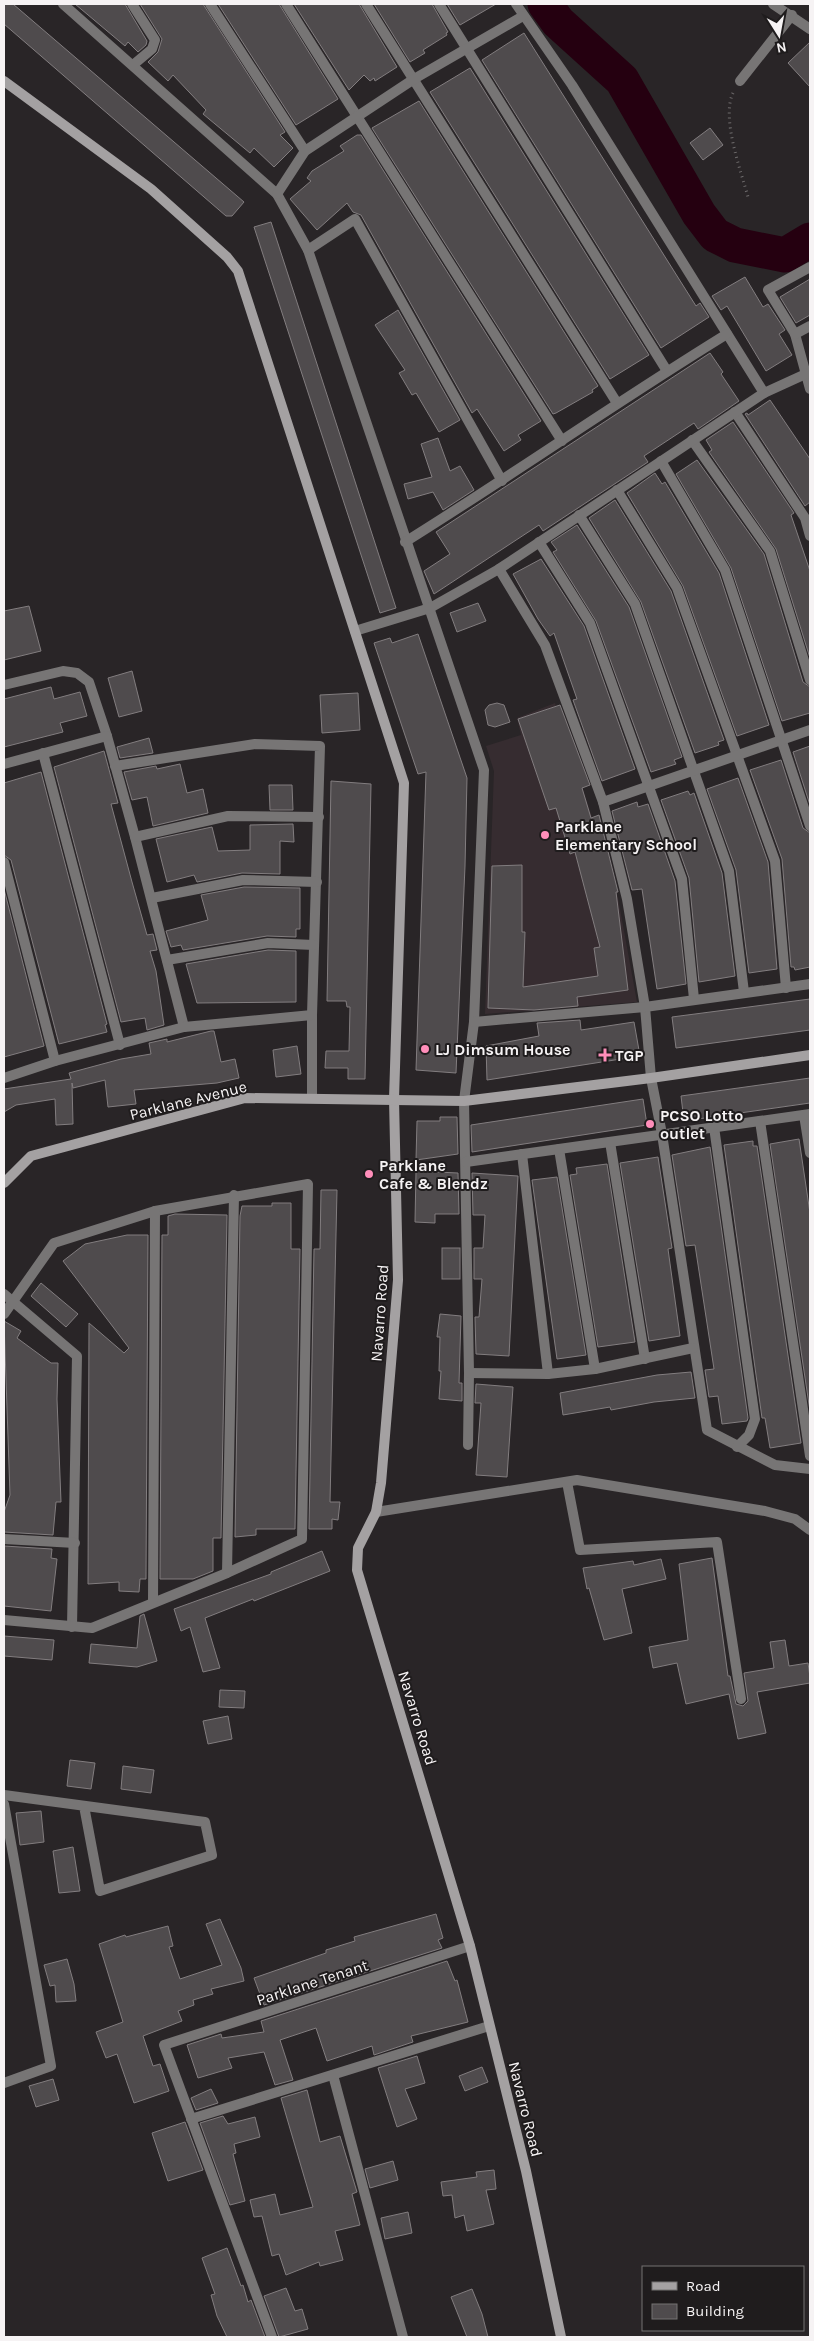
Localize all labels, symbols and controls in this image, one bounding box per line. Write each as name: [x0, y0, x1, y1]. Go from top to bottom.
north arrow: [754, 10, 804, 60]
text: N: [775, 38, 788, 57]
place label: Parklane Elementary School: [555, 817, 697, 854]
marker: Parklane Elementary School: [539, 829, 551, 841]
place label: LJ Dimsum House: [435, 1040, 571, 1059]
marker: LJ Dimsum House: [419, 1043, 431, 1055]
place label: TGP: [615, 1046, 644, 1065]
marker: TGP: [599, 1049, 611, 1061]
street label: Parklane Avenue: [128, 1077, 249, 1124]
place label: PCSO Lotto outlet: [660, 1106, 743, 1143]
marker: PCSO Lotto outlet: [644, 1118, 656, 1130]
place label: Parklane Cafe & Blendz: [379, 1156, 488, 1193]
marker: Parklane Cafe & Blendz: [363, 1168, 375, 1180]
street label: Navarro Road: [367, 1264, 392, 1362]
street label: Navarro Road: [394, 1669, 441, 1768]
street label: Parklane Tenant: [254, 1955, 371, 2010]
street label: Navarro Road: [504, 2059, 547, 2159]
legend: [642, 2266, 804, 2331]
text: Road: [686, 2277, 721, 2295]
text: Building: [686, 2302, 744, 2320]

